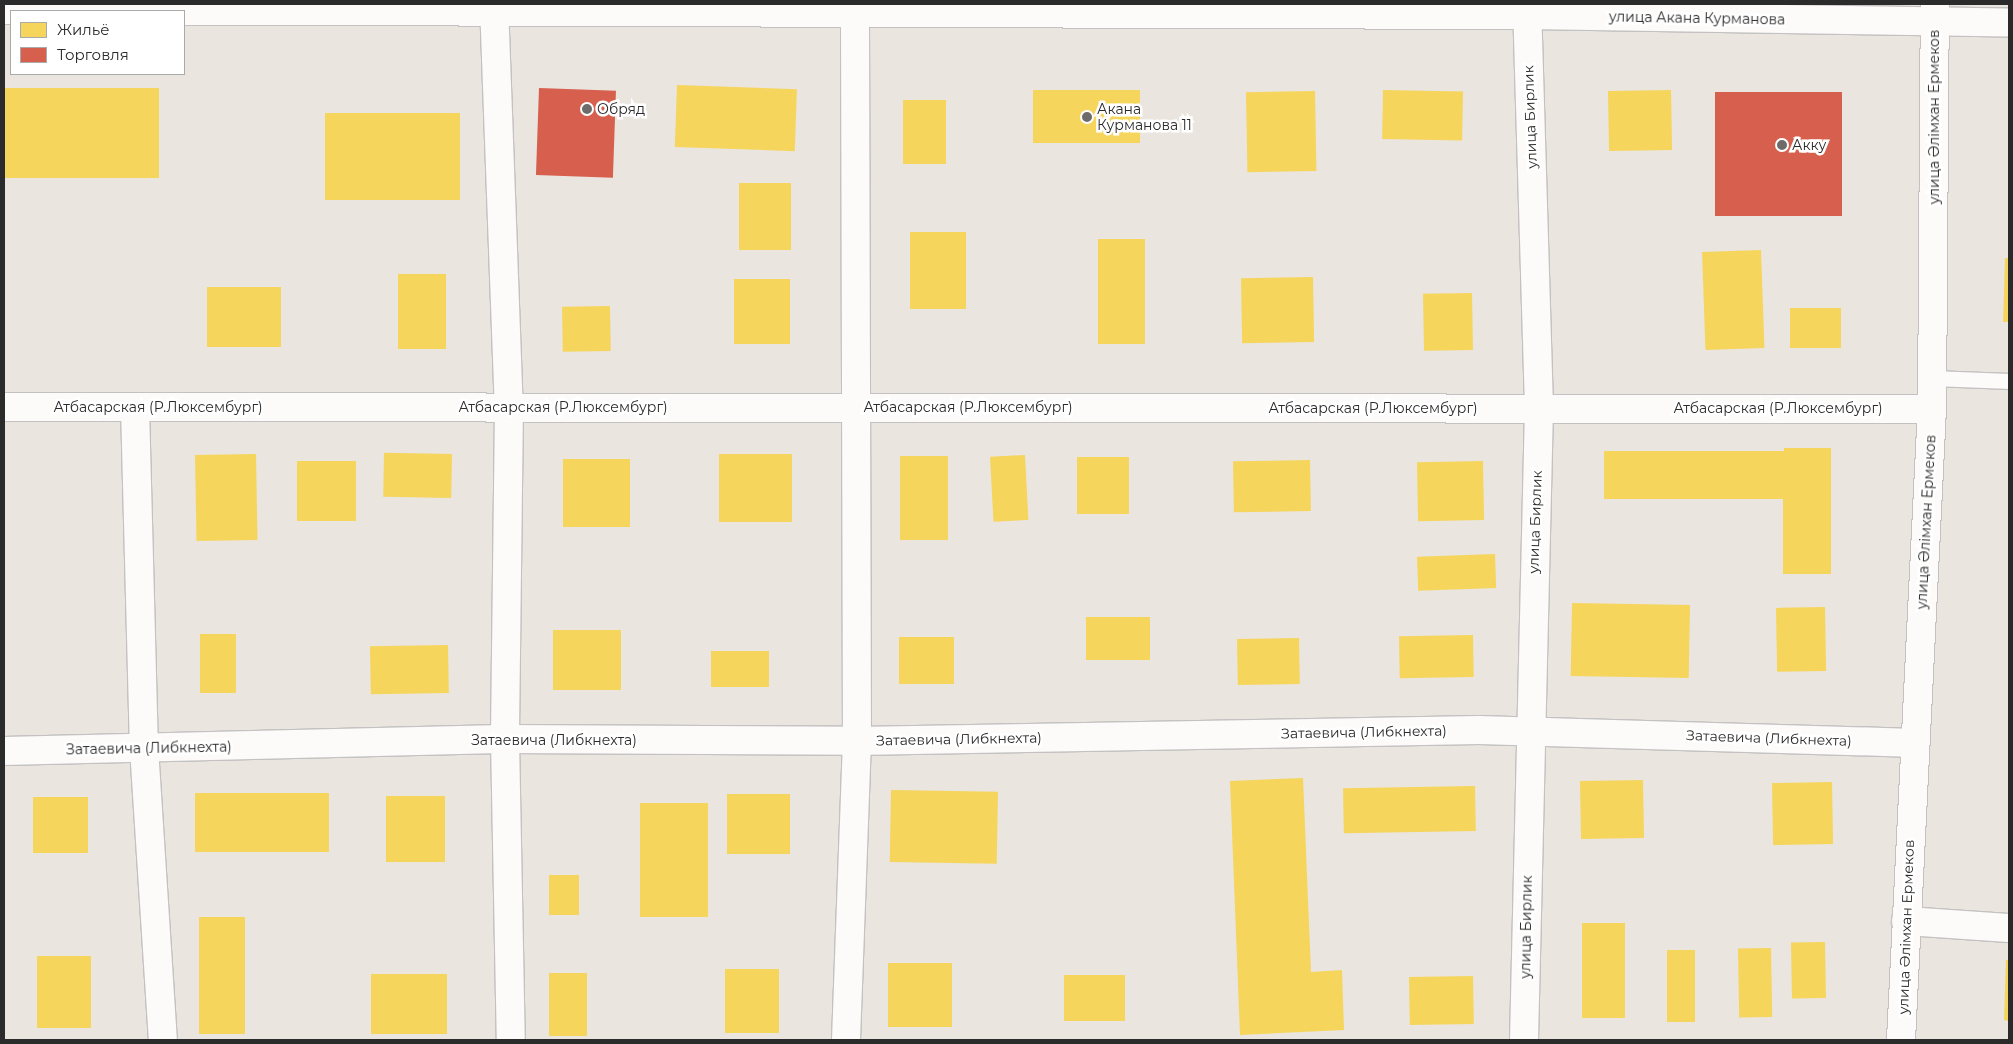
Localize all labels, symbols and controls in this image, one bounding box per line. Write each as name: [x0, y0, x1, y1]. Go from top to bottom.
street label: улица Акана Курманова: [1609, 8, 1785, 28]
legend: [10, 10, 185, 75]
text: Жильё: [57, 20, 110, 39]
street label: улица Әлімхан Ермеков: [1926, 30, 1942, 204]
text: Торговля: [57, 45, 129, 64]
street label: улица Бирлик: [1520, 65, 1540, 169]
place label: Обряд: [597, 101, 645, 117]
place label: Акана Курманова 11: [1097, 101, 1192, 134]
marker: Обряд: [581, 103, 593, 115]
marker: Акана Курманова 11: [1081, 111, 1093, 123]
place label: Акку: [1792, 137, 1826, 153]
marker: Акку: [1776, 139, 1788, 151]
street label: Атбасарская (Р.Люксембург): [53, 399, 263, 415]
street label: Атбасарская (Р.Люксембург): [458, 399, 668, 415]
street label: Атбасарская (Р.Люксембург): [863, 399, 1073, 415]
street label: Атбасарская (Р.Люксембург): [1268, 400, 1478, 416]
street label: Атбасарская (Р.Люксембург): [1673, 400, 1883, 416]
street label: улица Әлімхан Ермеков: [1913, 434, 1939, 610]
street label: улица Бирлик: [1525, 470, 1545, 574]
street label: Затаевича (Либкнехта): [1281, 722, 1447, 742]
street label: Затаевича (Либкнехта): [1686, 727, 1852, 749]
street label: Затаевича (Либкнехта): [876, 729, 1042, 749]
street label: Затаевича (Либкнехта): [471, 732, 637, 748]
street label: Затаевича (Либкнехта): [66, 738, 232, 758]
street label: улица Әлімхан Ермеков: [1895, 839, 1917, 1015]
street label: улица Бирлик: [1517, 875, 1535, 979]

